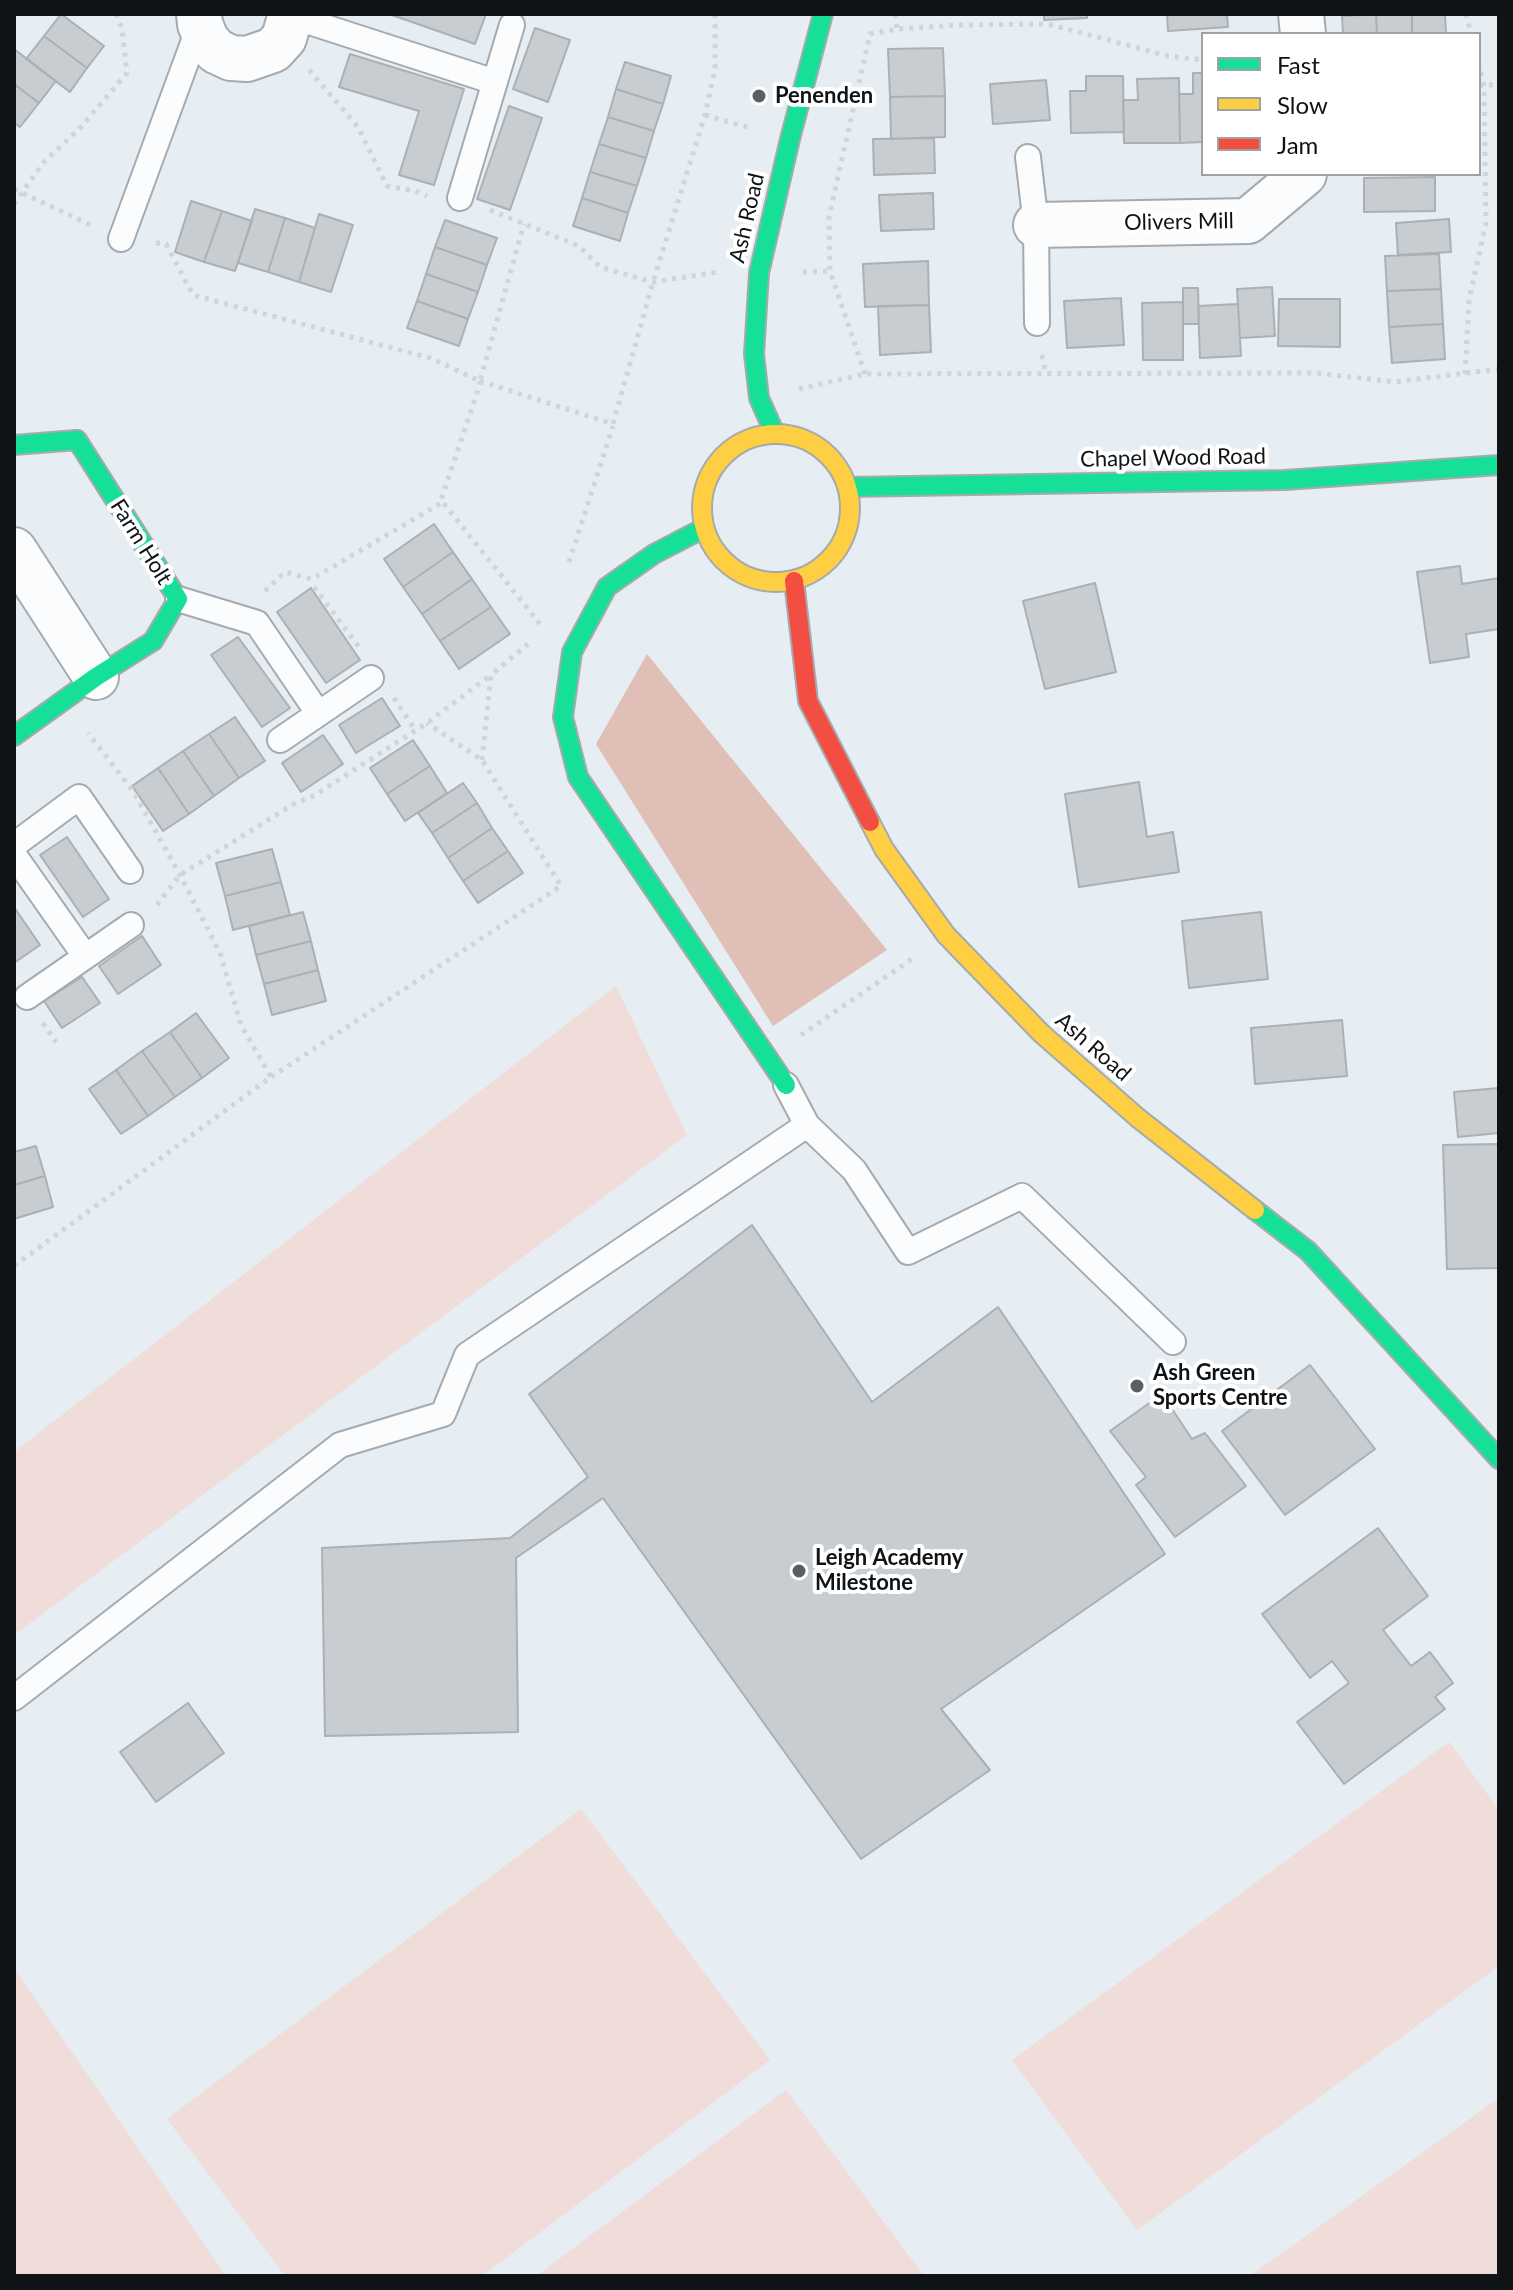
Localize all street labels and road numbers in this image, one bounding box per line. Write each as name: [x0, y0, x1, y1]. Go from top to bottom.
street label: Ash Road: [724, 171, 770, 265]
street label: Olivers Mill: [1124, 208, 1234, 236]
street label: Chapel Wood Road: [1080, 443, 1266, 473]
street label: Farm Holt: [104, 494, 178, 590]
street label: Ash Road: [1050, 1007, 1136, 1087]

